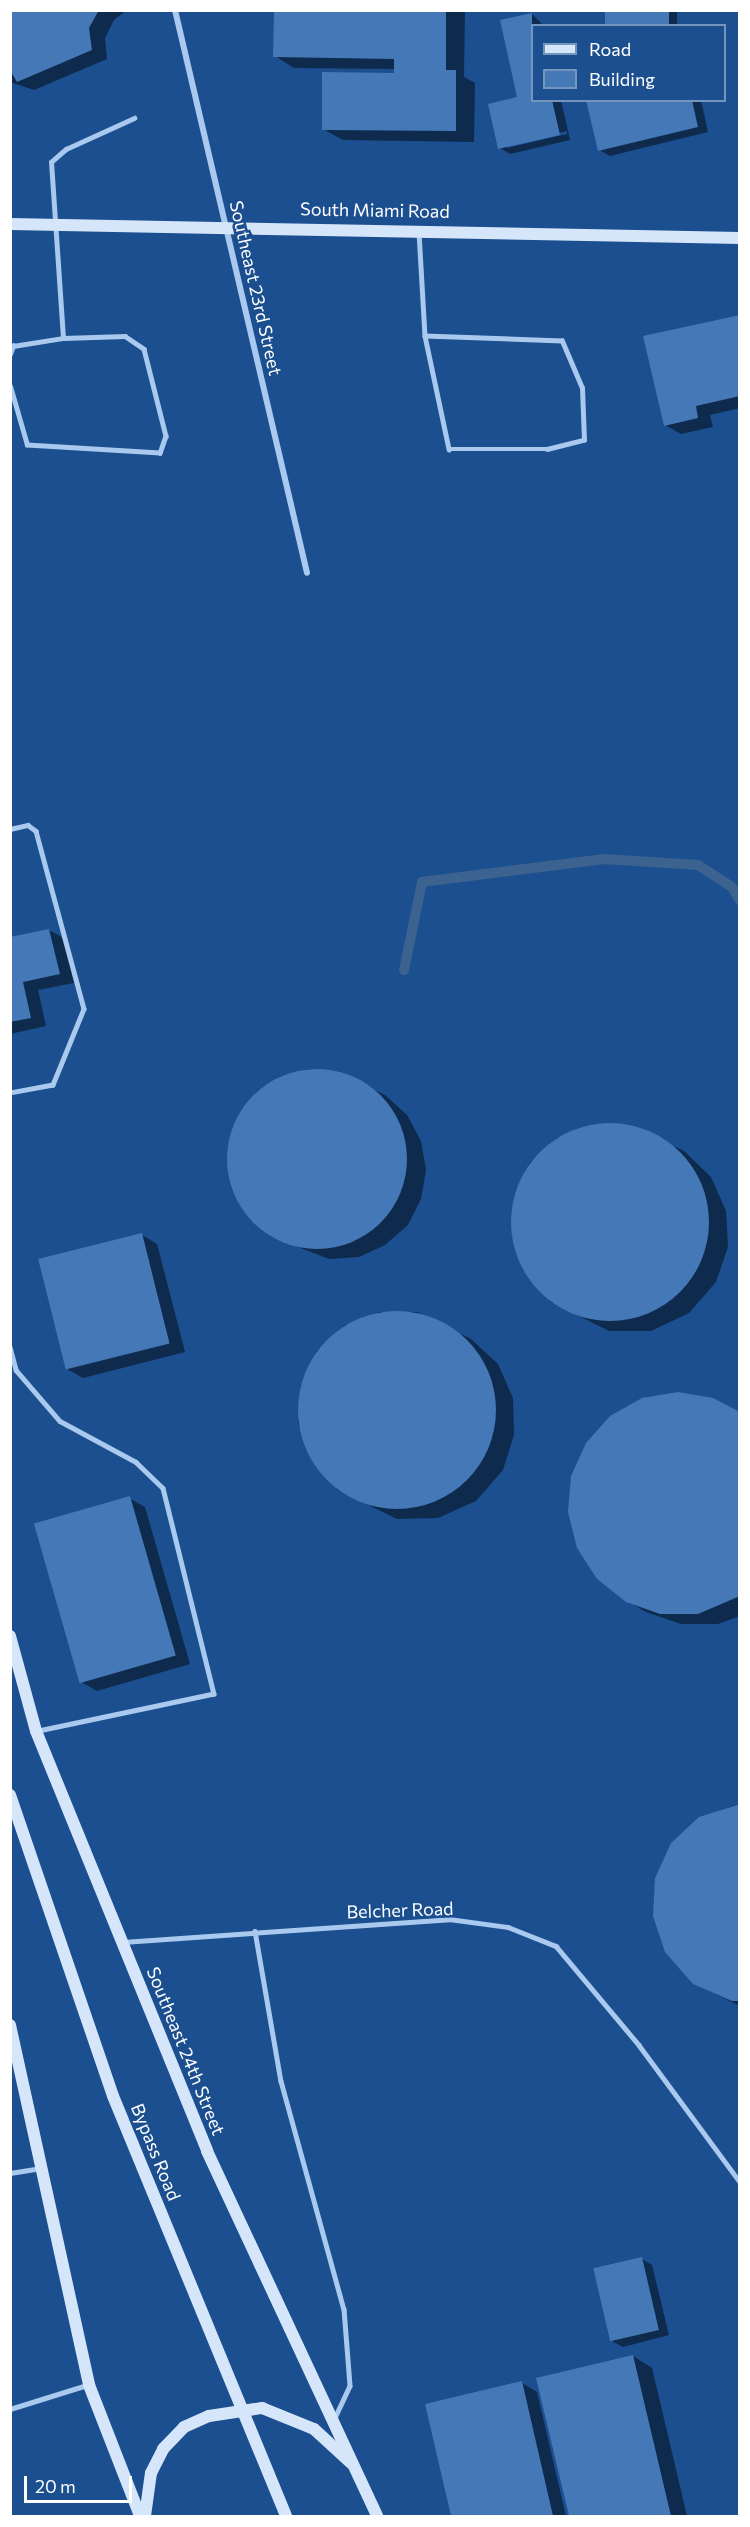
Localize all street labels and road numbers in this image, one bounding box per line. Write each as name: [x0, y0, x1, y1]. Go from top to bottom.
street label: Southeast 23rd Street: [225, 198, 287, 378]
street label: South Miami Road: [300, 198, 450, 222]
street label: Belcher Road: [346, 1897, 454, 1923]
street label: Southeast 24th Street: [142, 1964, 230, 2138]
street label: Bypass Road: [127, 2100, 185, 2204]

